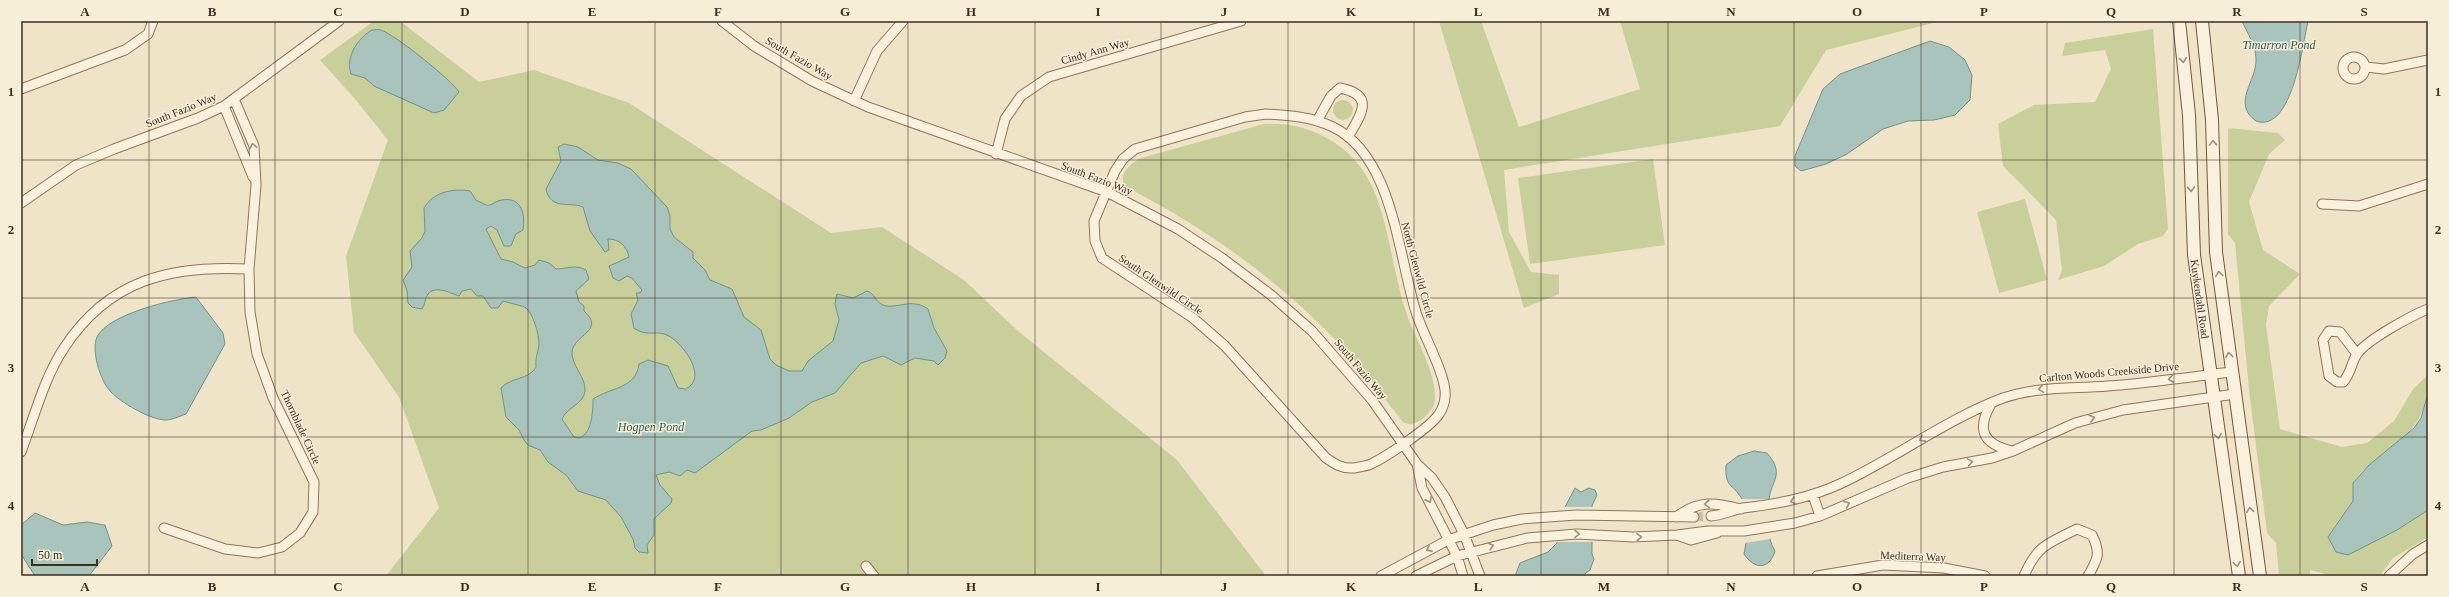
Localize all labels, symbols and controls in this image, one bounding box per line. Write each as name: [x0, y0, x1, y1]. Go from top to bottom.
text: A: [80, 4, 90, 19]
text: B: [208, 4, 217, 19]
text: C: [333, 4, 343, 19]
text: D: [460, 4, 470, 19]
text: E: [588, 4, 596, 19]
text: F: [714, 4, 722, 19]
text: G: [840, 4, 850, 19]
text: H: [966, 4, 976, 19]
text: I: [1095, 4, 1101, 19]
text: J: [1221, 4, 1228, 19]
text: K: [1346, 4, 1357, 19]
text: L: [1474, 4, 1483, 19]
text: M: [1598, 4, 1610, 19]
text: N: [1726, 4, 1736, 19]
text: O: [1852, 4, 1862, 19]
text: P: [1980, 4, 1988, 19]
text: Q: [2106, 4, 2116, 19]
text: R: [2232, 4, 2242, 19]
text: S: [2360, 4, 2368, 19]
street label: South Fazio Way: [763, 34, 835, 82]
street label: Cindy Ann Way: [1059, 35, 1131, 66]
water label: Timarron Pond: [2242, 38, 2317, 52]
one-way arrow: [2178, 57, 2187, 63]
text: 1: [8, 84, 14, 99]
text: 1: [2435, 84, 2441, 99]
street label: South Fazio Way: [144, 90, 219, 130]
one-way arrow: [2209, 140, 2217, 146]
one-way arrow: [250, 143, 258, 150]
street label: South Fazio Way: [1060, 159, 1135, 197]
one-way arrow: [2187, 186, 2196, 192]
street label: North Glenwild Circle: [1399, 221, 1437, 319]
text: 2: [8, 222, 14, 237]
text: 2: [2435, 222, 2441, 237]
street label: South Glenwild Circle: [1117, 251, 1205, 317]
street label: Kuykendahl Road: [2189, 259, 2212, 340]
one-way arrow: [2215, 271, 2224, 277]
street label: South Fazio Way: [1332, 336, 1390, 402]
one-way arrow: [2225, 352, 2234, 358]
text: 3: [8, 360, 15, 375]
street label: Carlton Woods Creekside Drive: [2039, 360, 2180, 384]
text: 3: [2435, 360, 2442, 375]
one-way arrow: [2168, 375, 2174, 384]
one-way arrow: [2038, 384, 2045, 393]
street label: Thornblade Circle: [279, 388, 323, 466]
one-way arrow: [2088, 414, 2095, 423]
water label: Hogpen Pond: [617, 420, 685, 434]
one-way arrow: [2213, 433, 2222, 439]
one-way arrow: [1919, 435, 1927, 442]
one-way arrow: [1967, 458, 1973, 467]
one-way arrow: [1424, 496, 1432, 504]
one-way arrow: [1789, 496, 1796, 505]
text: 4: [8, 498, 15, 513]
text: 4: [2435, 498, 2442, 513]
one-way arrow: [1704, 500, 1710, 508]
one-way arrow: [1843, 501, 1851, 509]
one-way arrow: [2246, 507, 2255, 513]
one-way arrow: [1574, 530, 1580, 539]
one-way arrow: [1636, 532, 1642, 541]
scale bar: [32, 541, 97, 567]
one-way arrow: [1487, 542, 1494, 551]
one-way arrow: [1425, 544, 1433, 552]
text: 50 m: [38, 548, 63, 562]
street label: Mediterra Way: [1880, 549, 1947, 563]
one-way arrow: [2232, 561, 2241, 567]
text: A: [80, 579, 90, 594]
text: B: [208, 579, 217, 594]
text: C: [333, 579, 343, 594]
text: D: [460, 579, 470, 594]
text: E: [588, 579, 596, 594]
text: F: [714, 579, 722, 594]
text: G: [840, 579, 850, 594]
text: H: [966, 579, 976, 594]
text: I: [1095, 579, 1101, 594]
text: J: [1221, 579, 1228, 594]
text: K: [1346, 579, 1357, 594]
text: L: [1474, 579, 1483, 594]
text: M: [1598, 579, 1610, 594]
text: N: [1726, 579, 1736, 594]
text: O: [1852, 579, 1862, 594]
text: P: [1980, 579, 1988, 594]
text: Q: [2106, 579, 2116, 594]
text: R: [2232, 579, 2242, 594]
text: S: [2360, 579, 2368, 594]

